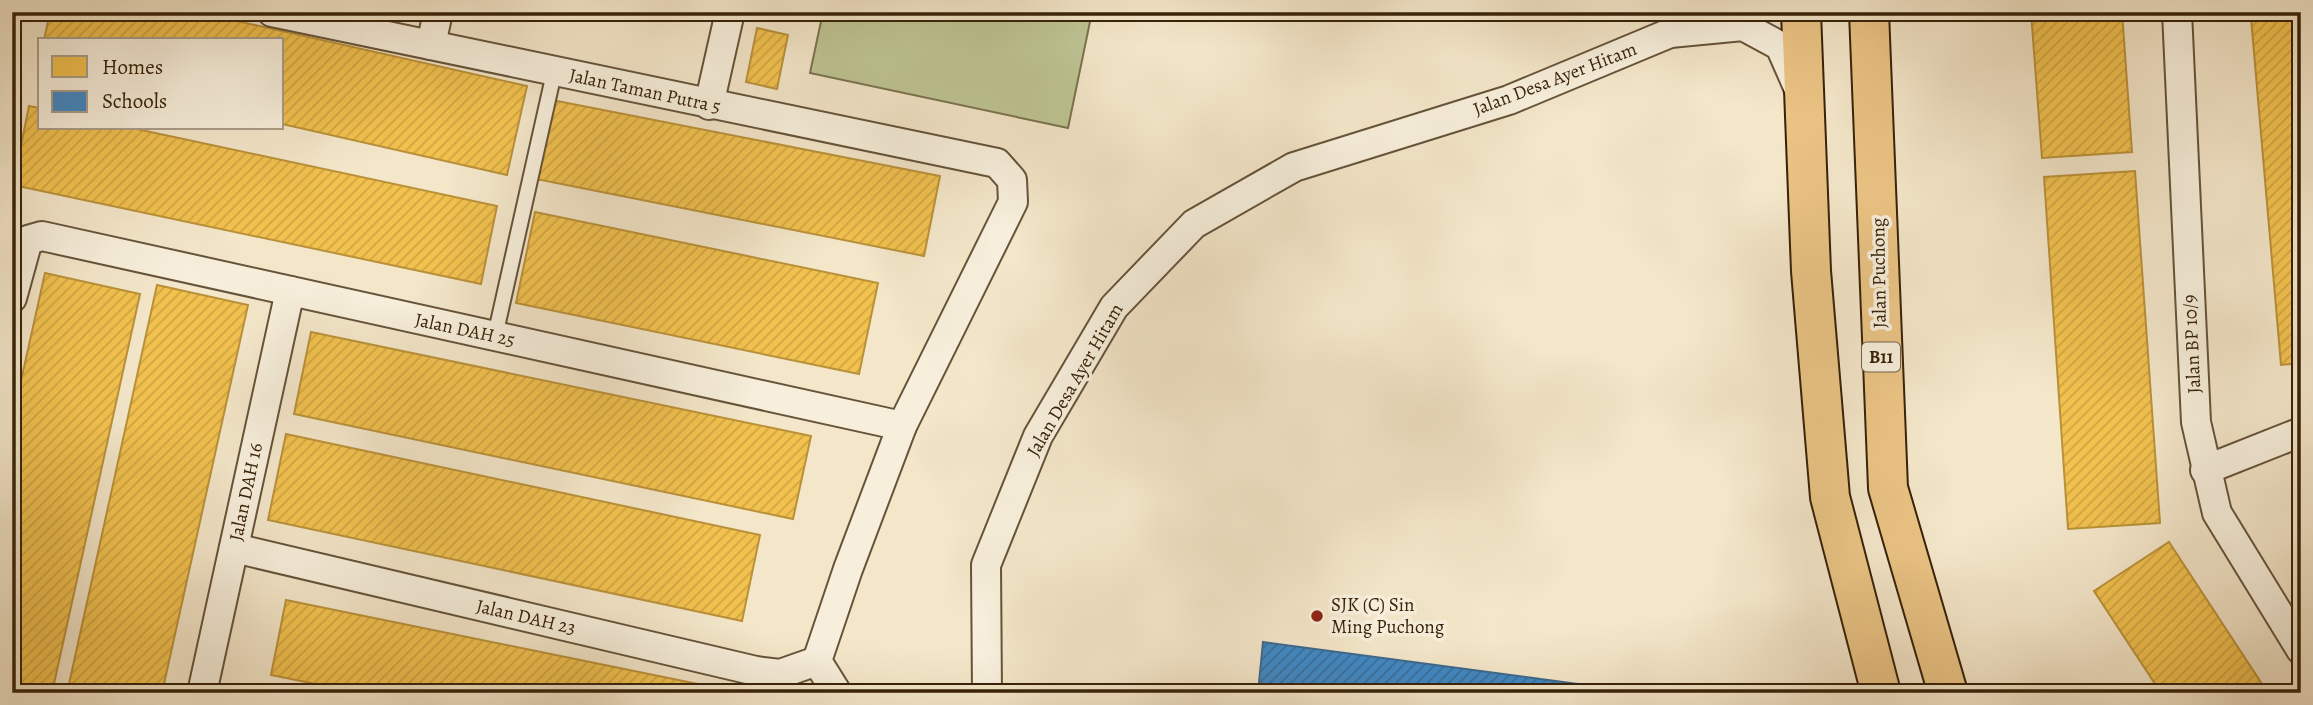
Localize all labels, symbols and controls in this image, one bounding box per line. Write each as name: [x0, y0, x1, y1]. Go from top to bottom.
street label: Jalan Desa Ayer Hitam: [1470, 36, 1641, 122]
legend: [38, 38, 284, 130]
text: Homes: [102, 53, 163, 81]
street label: Jalan Taman Putra 5: [567, 62, 723, 120]
text: Schools: [102, 87, 167, 115]
street label: Jalan Puchong: [1865, 217, 1893, 328]
street label: Jalan BP 10/9: [2176, 294, 2208, 394]
street label: Jalan Desa Ayer Hitam: [1020, 298, 1130, 461]
street label: Jalan DAH 25: [413, 307, 517, 353]
road number: B11: [1862, 342, 1900, 372]
street label: Jalan DAH 16: [223, 440, 269, 544]
place label: SJK (C) Sin Ming Puchong: [1331, 592, 1445, 640]
street label: Jalan DAH 23: [474, 593, 578, 641]
marker: SJK (C) Sin Ming Puchong: [1309, 608, 1325, 624]

